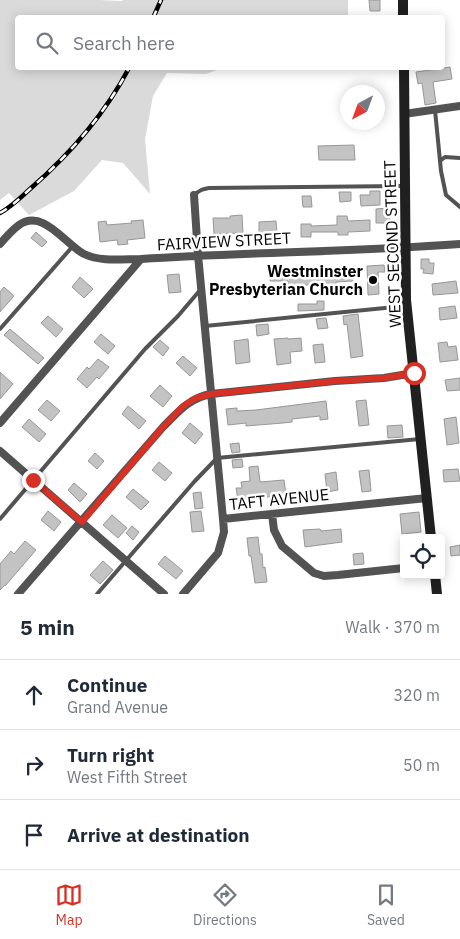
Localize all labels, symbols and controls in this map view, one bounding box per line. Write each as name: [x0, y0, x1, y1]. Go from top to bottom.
search box: [15, 15, 445, 70]
icon: search: [33, 29, 61, 57]
text: Search here: [73, 31, 175, 55]
north arrow: [340, 85, 385, 130]
street label: WEST SECOND STREET: [379, 160, 405, 328]
street label: FAIRVIEW STREET: [156, 227, 292, 255]
place label: Westminster Presbyterian Church: [209, 261, 364, 299]
marker: Westminster Presbyterian Church: [367, 274, 379, 286]
route start: [403, 362, 426, 385]
route end: [22, 469, 45, 492]
street label: TAFT AVENUE: [228, 484, 330, 514]
map controls: [400, 534, 445, 579]
button: locate: [400, 534, 445, 579]
text: 5 min: [20, 613, 75, 641]
text: Walk · 370 m: [345, 617, 440, 637]
text: Continue: [67, 673, 147, 697]
icon: ahead: [20, 681, 48, 709]
text: 320 m: [393, 685, 440, 705]
text: Grand Avenue: [67, 697, 168, 717]
text: Turn right: [67, 743, 154, 767]
icon: right: [20, 751, 48, 779]
text: 50 m: [403, 755, 440, 775]
text: West Fifth Street: [67, 767, 187, 787]
icon: arrive: [20, 821, 48, 849]
text: Arrive at destination: [67, 823, 250, 847]
tab: Map: [55, 881, 83, 929]
tab: Directions: [193, 881, 257, 929]
tab: Saved: [367, 881, 405, 929]

